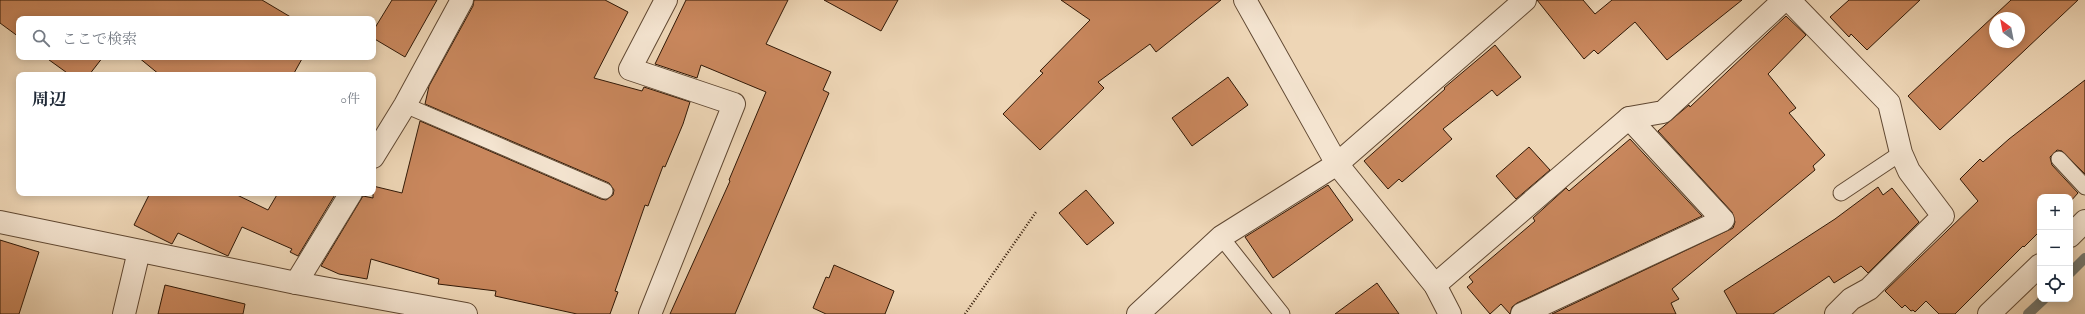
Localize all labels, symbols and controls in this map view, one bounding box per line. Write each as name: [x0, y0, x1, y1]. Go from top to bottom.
north arrow: [1989, 12, 2025, 48]
search box: [16, 16, 376, 60]
icon: search: [30, 27, 52, 49]
text: ここで検索: [62, 30, 137, 49]
text: 周辺: [32, 90, 66, 111]
text: 0件: [341, 91, 360, 108]
map controls: [2037, 194, 2073, 302]
button: +: [2037, 194, 2073, 230]
button: −: [2037, 230, 2073, 266]
button: locate: [2037, 266, 2073, 302]

